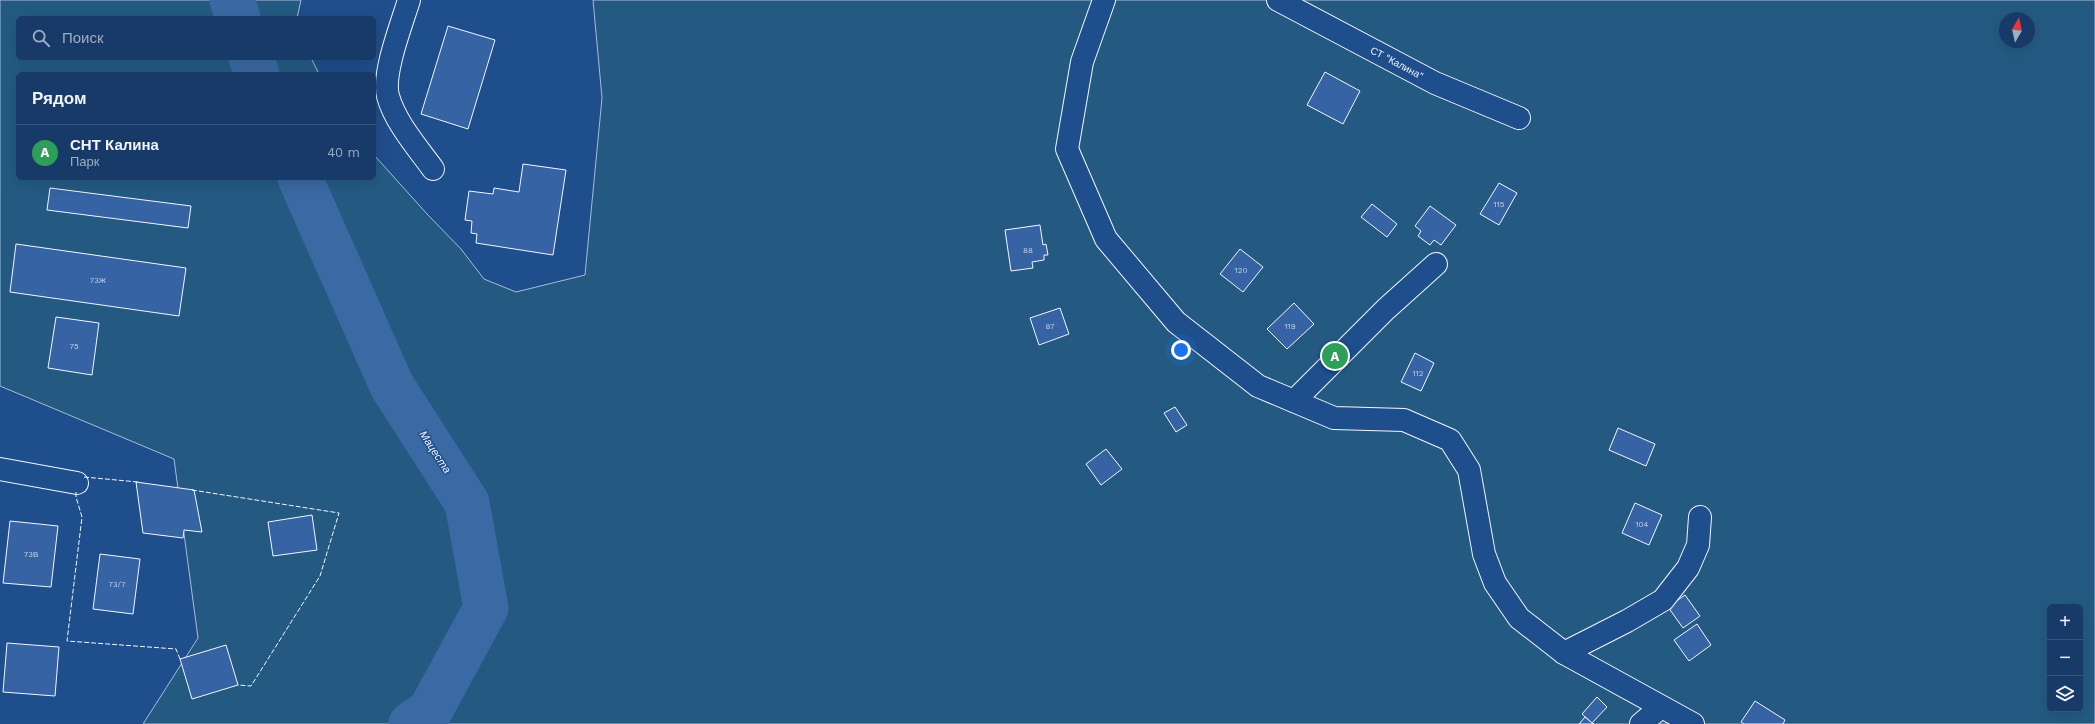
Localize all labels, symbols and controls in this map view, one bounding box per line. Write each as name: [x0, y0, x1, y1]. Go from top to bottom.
north arrow: [1999, 12, 2035, 48]
search box: [16, 16, 376, 60]
icon: search: [30, 27, 52, 49]
text: Поиск: [62, 29, 104, 47]
street label: СТ "Калина": [1369, 44, 1425, 82]
text: Рядом: [32, 88, 87, 108]
text: СНТ Калина: [70, 136, 159, 154]
text: A: [41, 145, 49, 160]
text: 40 m: [327, 145, 360, 160]
text: Парк: [70, 154, 100, 169]
house number: 115: [1494, 200, 1505, 209]
house number: 88: [1023, 246, 1033, 255]
house number: 120: [1235, 266, 1247, 275]
house number: 73Ж: [90, 276, 107, 285]
house number: 87: [1045, 322, 1055, 331]
house number: 119: [1284, 322, 1296, 331]
your location: [1171, 340, 1191, 360]
pin: A: [1322, 341, 1348, 371]
house number: 75: [69, 342, 79, 351]
house number: 112: [1413, 369, 1424, 378]
water label: Мацеста: [416, 428, 454, 476]
house number: 104: [1636, 520, 1649, 529]
house number: 73В: [24, 550, 38, 559]
house number: 73/7: [108, 580, 126, 589]
map controls: [2047, 604, 2083, 712]
button: +: [2047, 604, 2083, 640]
button: −: [2047, 640, 2083, 676]
button: layers: [2047, 676, 2083, 712]

